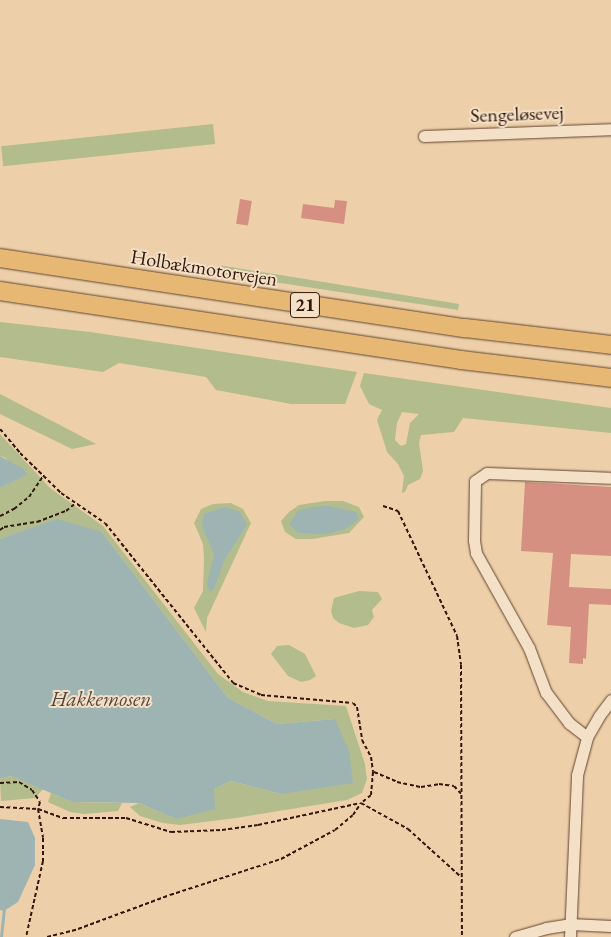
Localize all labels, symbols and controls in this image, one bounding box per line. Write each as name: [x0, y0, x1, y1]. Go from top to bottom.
street label: Sengeløsevej: [470, 100, 564, 128]
street label: Holbækmotorvejen: [129, 245, 279, 291]
road number: 21: [289, 288, 321, 322]
water label: Hakkemosen: [51, 686, 151, 712]

